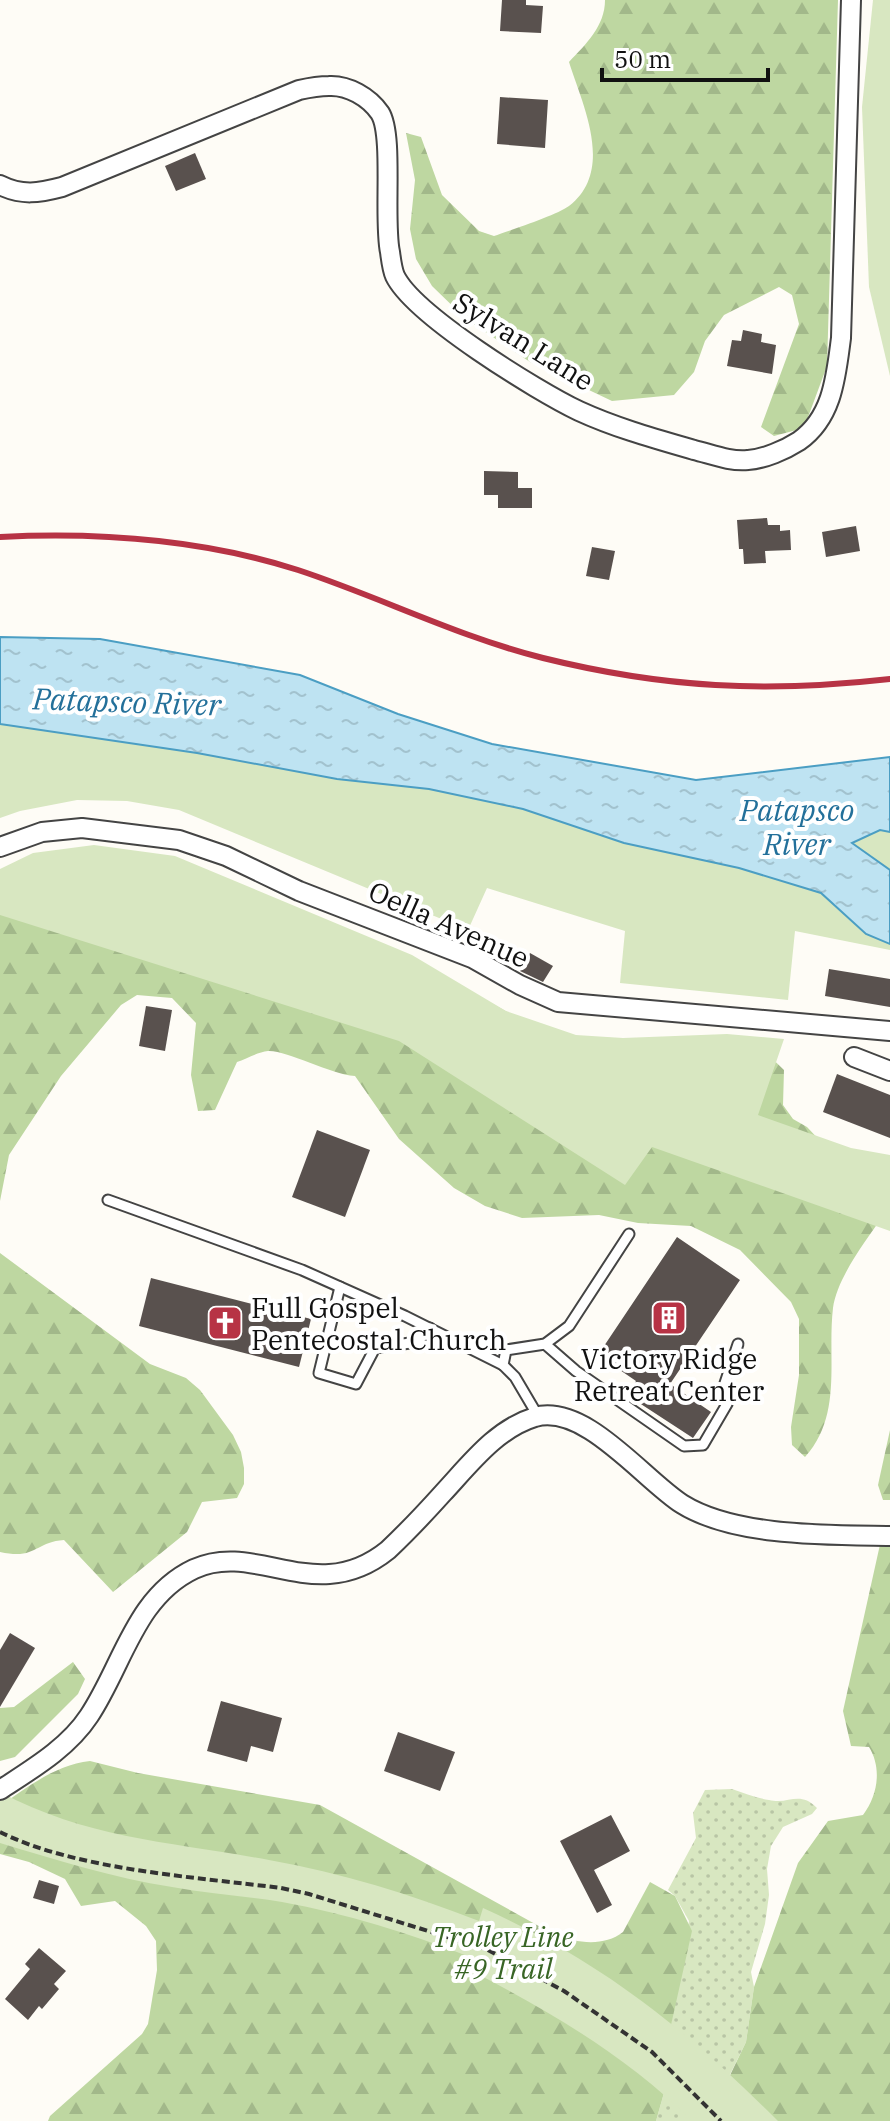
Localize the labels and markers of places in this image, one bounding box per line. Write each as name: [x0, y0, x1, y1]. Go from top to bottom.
place label: Full Gospel Pentecostal Church: [251, 1289, 507, 1358]
building icon: Victory Ridge Retreat Center: [650, 1299, 688, 1337]
church icon: Full Gospel Pentecostal Church: [206, 1304, 244, 1342]
place label: Victory Ridge Retreat Center: [574, 1340, 765, 1409]

